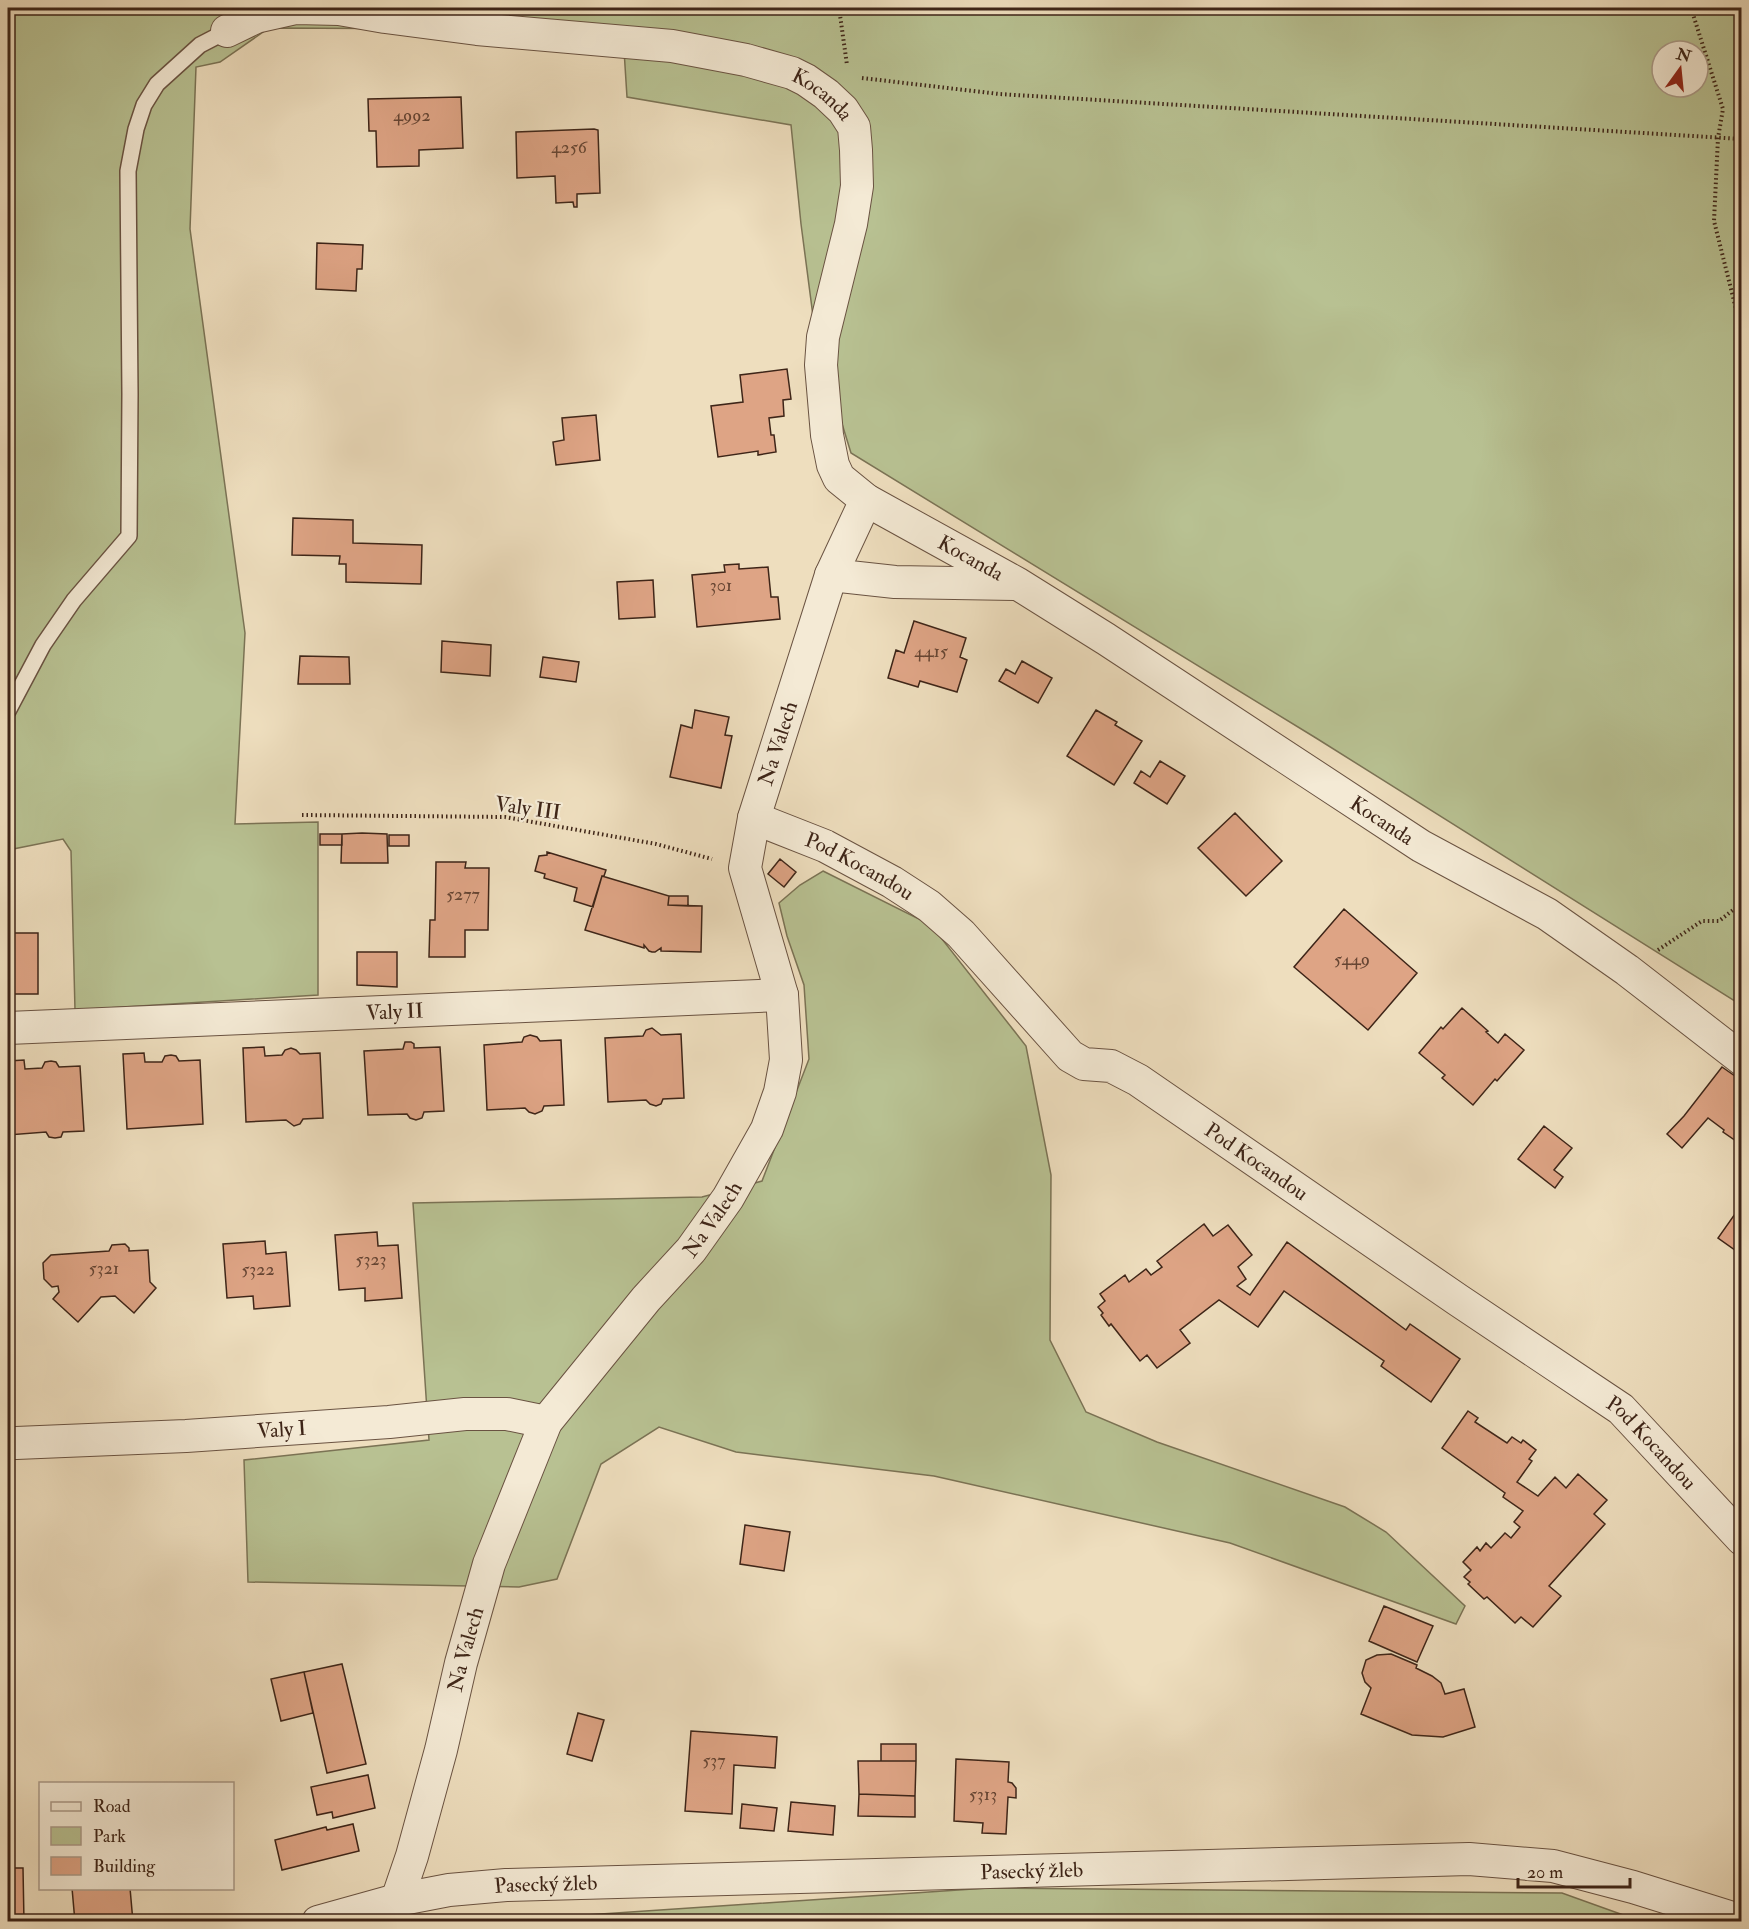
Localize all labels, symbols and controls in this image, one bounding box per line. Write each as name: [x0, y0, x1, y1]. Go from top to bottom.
north arrow: [1650, 39, 1710, 99]
text: N: [1673, 44, 1694, 67]
street label: Kocanda: [787, 62, 859, 126]
house number: 4992: [393, 104, 431, 127]
house number: 4256: [551, 136, 588, 159]
street label: Kocanda: [933, 529, 1009, 588]
house number: 301: [710, 574, 732, 597]
house number: 4415: [914, 640, 948, 663]
street label: Na Valech: [752, 698, 804, 789]
street label: Kocanda: [1345, 790, 1419, 852]
street label: Valy III: [493, 791, 563, 826]
street label: Pod Kocandou: [801, 826, 919, 907]
house number: 5277: [446, 883, 480, 906]
house number: 5449: [1334, 948, 1370, 971]
street label: Valy II: [365, 997, 424, 1027]
street label: Pod Kocandou: [1199, 1117, 1314, 1207]
street label: Na Valech: [677, 1177, 749, 1263]
house number: 5323: [356, 1248, 386, 1271]
house number: 5321: [89, 1257, 119, 1280]
house number: 5322: [241, 1258, 275, 1281]
street label: Pod Kocandou: [1601, 1390, 1702, 1496]
street label: Valy I: [256, 1415, 307, 1445]
street label: Na Valech: [442, 1604, 490, 1694]
house number: 537: [702, 1749, 726, 1772]
legend: [39, 1782, 234, 1890]
house number: 5313: [969, 1783, 997, 1806]
text: Road: [93, 1795, 131, 1818]
text: Park: [93, 1825, 126, 1848]
scale bar: [1518, 1851, 1630, 1889]
text: Building: [93, 1855, 156, 1878]
street label: Pasecký žleb: [980, 1856, 1084, 1886]
text: 20 m: [1527, 1861, 1563, 1884]
street label: Pasecký žleb: [493, 1870, 598, 1900]

